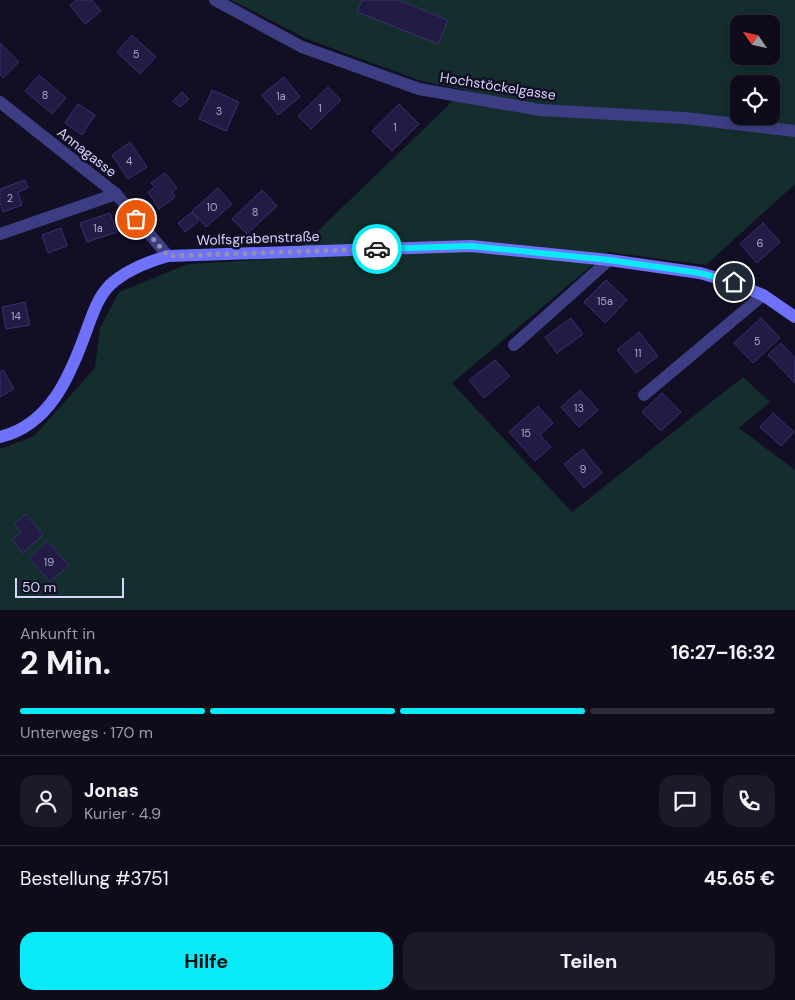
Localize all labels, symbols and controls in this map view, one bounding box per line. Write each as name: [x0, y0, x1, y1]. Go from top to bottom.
north arrow: [730, 15, 780, 65]
map controls: [730, 15, 780, 125]
house number: 5: [133, 47, 140, 61]
street label: Hochstöckelgasse: [439, 68, 557, 104]
button: locate: [730, 75, 780, 125]
house number: 8: [42, 88, 48, 102]
house number: 1a: [276, 89, 286, 103]
house number: 1: [318, 101, 322, 115]
house number: 3: [216, 104, 222, 118]
house number: 1: [393, 120, 397, 134]
street label: Annagasse: [54, 123, 120, 181]
house number: 4: [126, 154, 133, 168]
house number: 2: [7, 191, 13, 205]
pin: [115, 198, 157, 240]
house number: 10: [207, 200, 217, 214]
icon: bag: [122, 205, 150, 233]
house number: 8: [252, 205, 258, 219]
house number: 1a: [93, 221, 103, 235]
courier: [352, 224, 402, 274]
street label: Wolfsgrabenstraße: [196, 227, 320, 249]
icon: car: [363, 235, 391, 263]
house number: 6: [757, 236, 764, 250]
pin: [713, 261, 755, 303]
icon: home: [720, 268, 748, 296]
house number: 15a: [597, 294, 613, 308]
house number: 14: [11, 309, 21, 323]
house number: 5: [754, 334, 761, 348]
house number: 11: [635, 346, 641, 360]
house number: 13: [574, 401, 584, 415]
house number: 15: [521, 426, 531, 440]
house number: 9: [580, 462, 587, 476]
house number: 19: [44, 555, 54, 569]
scale bar: [15, 575, 124, 598]
text: 50 m: [22, 578, 56, 596]
text: Ankunft in: [20, 623, 95, 644]
text: 16:27–16:32: [671, 640, 775, 665]
text: 2 Min.: [20, 642, 111, 684]
text: Unterwegs · 170 m: [20, 722, 153, 743]
button: person: [20, 775, 72, 827]
button: chat: [659, 775, 711, 827]
button: phone: [723, 775, 775, 827]
text: Jonas: [84, 778, 139, 803]
text: Kurier · 4.9: [84, 803, 161, 824]
text: Bestellung #3751: [20, 866, 169, 891]
text: 45.65 €: [704, 866, 775, 891]
button: Hilfe: [20, 932, 393, 990]
button: Teilen: [403, 932, 775, 990]

